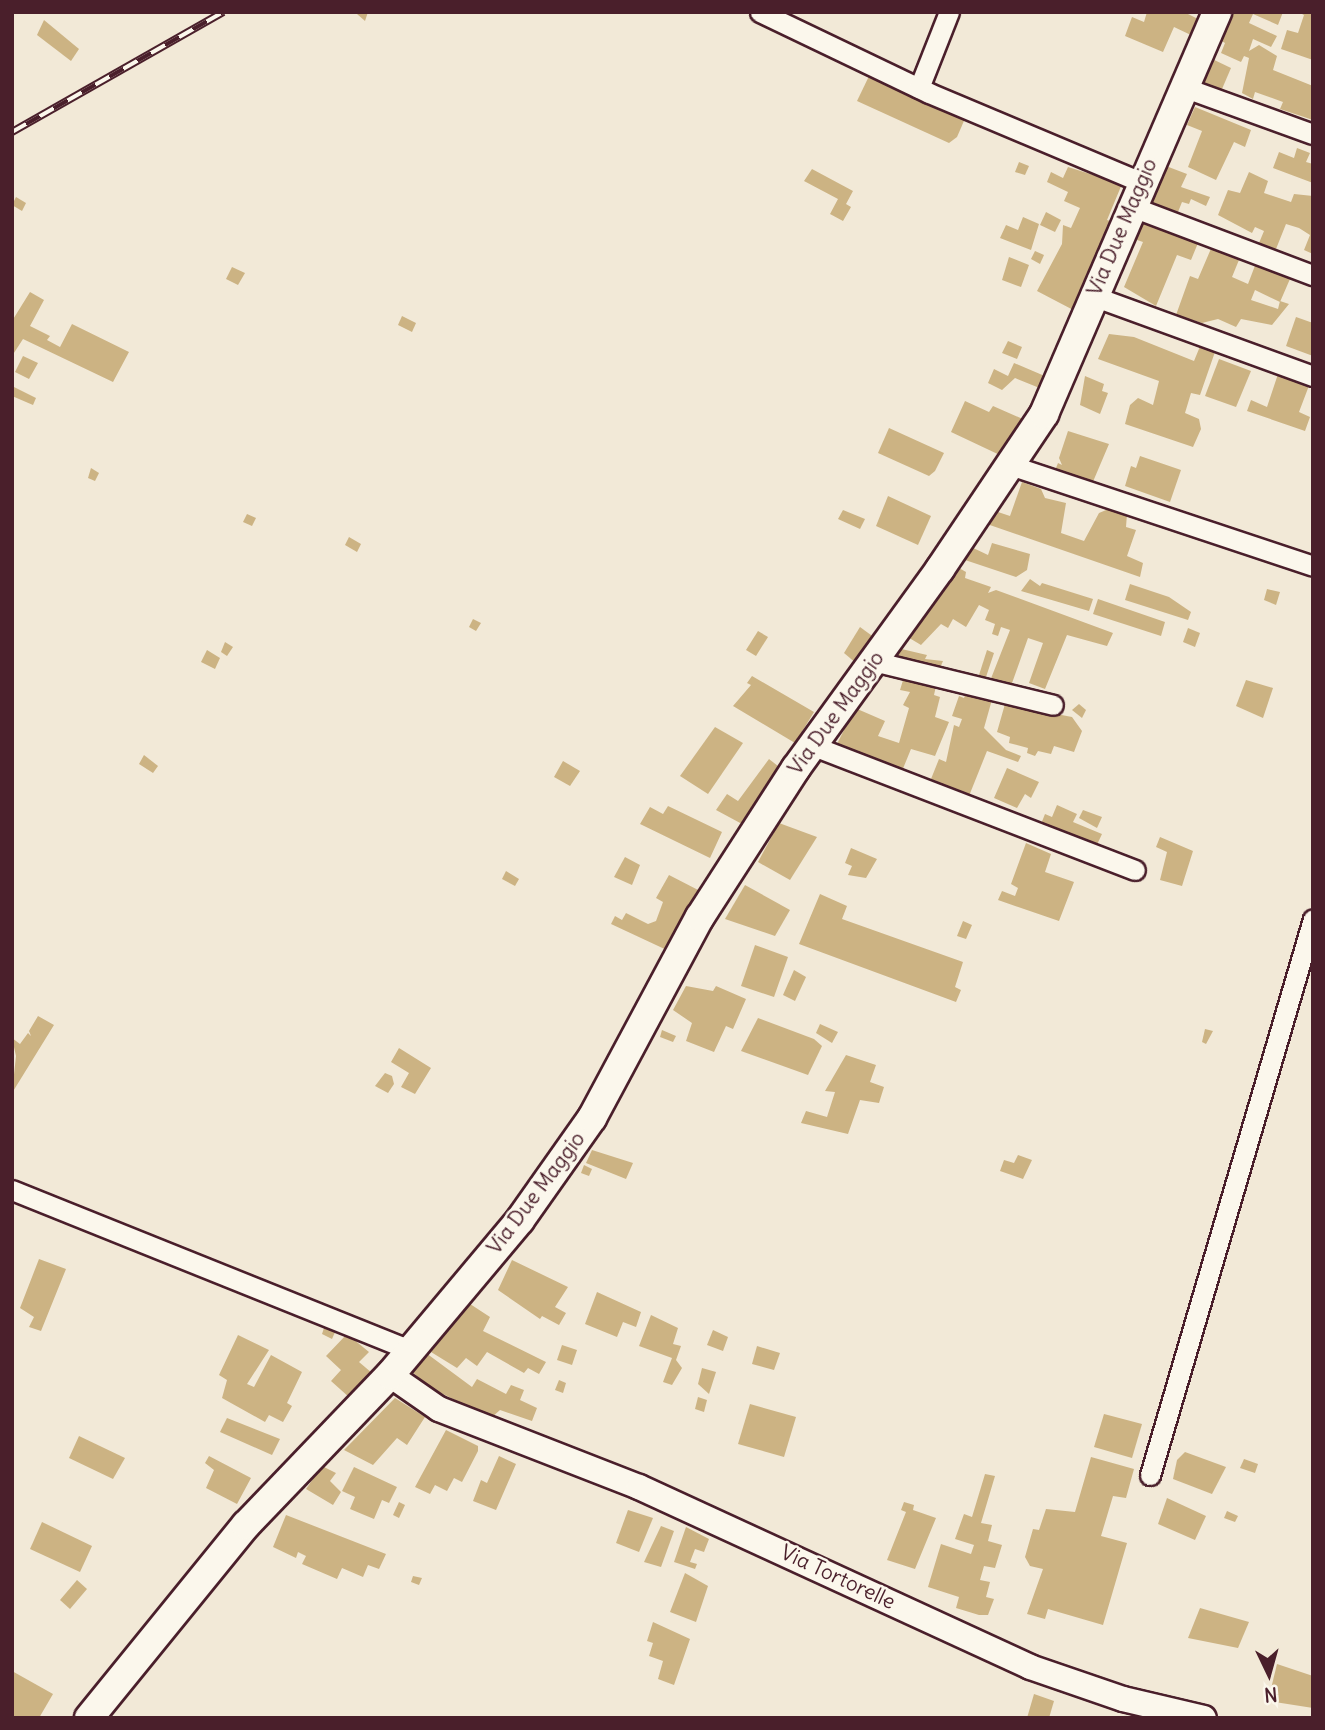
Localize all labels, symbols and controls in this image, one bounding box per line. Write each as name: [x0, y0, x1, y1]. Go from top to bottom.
street label: Via Due Maggio: [1082, 154, 1162, 300]
street label: Via Due Maggio: [783, 646, 889, 780]
street label: Via Due Maggio: [482, 1127, 590, 1259]
street label: Via Tortorelle: [777, 1539, 899, 1615]
north arrow: [1234, 1639, 1304, 1709]
text: N: [1263, 1682, 1278, 1707]

